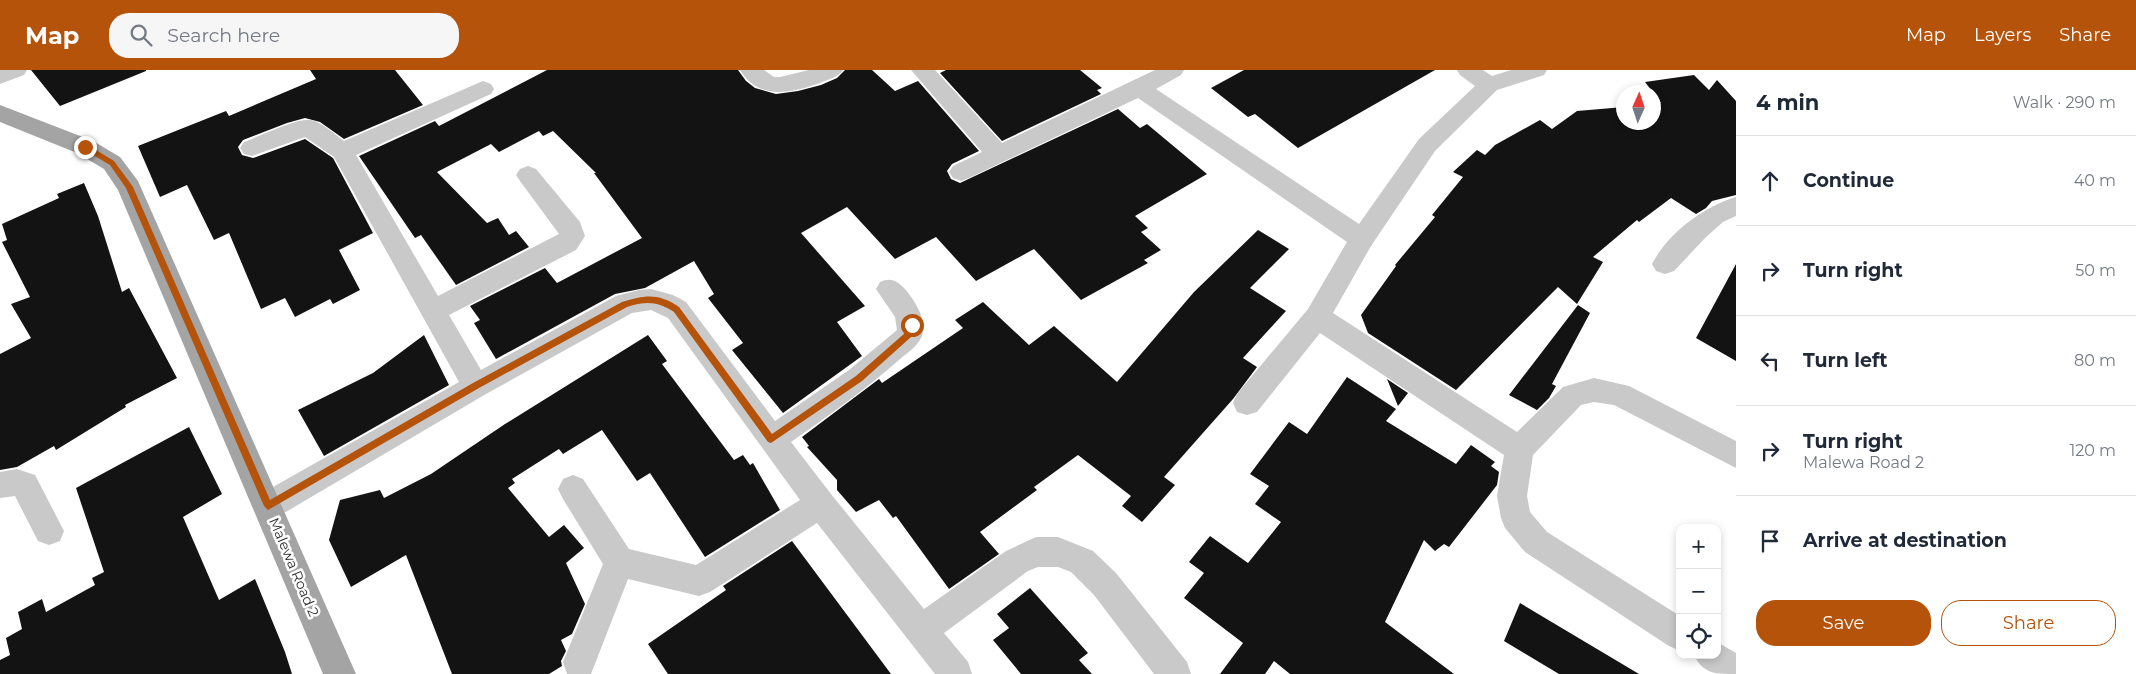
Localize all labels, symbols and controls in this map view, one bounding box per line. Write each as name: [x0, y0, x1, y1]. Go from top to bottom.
search box: [109, 13, 459, 58]
text: Map: [25, 21, 79, 50]
icon: search: [127, 21, 155, 49]
text: Search here: [167, 24, 280, 47]
text: Map: [1906, 24, 1946, 46]
text: Layers: [1974, 24, 2031, 46]
text: Share: [2059, 24, 2111, 46]
north arrow: [1616, 85, 1661, 130]
text: 4 min: [1756, 90, 1819, 115]
text: Walk · 290 m: [2013, 93, 2116, 112]
route end: [74, 136, 97, 159]
icon: ahead: [1756, 167, 1784, 195]
text: Continue: [1803, 169, 1894, 192]
text: 40 m: [2074, 171, 2116, 190]
icon: right: [1756, 257, 1784, 285]
text: Turn right: [1803, 259, 1903, 282]
text: 50 m: [2075, 261, 2116, 280]
route start: [901, 314, 924, 337]
icon: left: [1756, 347, 1784, 375]
text: Turn left: [1803, 349, 1888, 372]
text: 80 m: [2074, 351, 2116, 370]
text: Turn right: [1803, 430, 1903, 453]
icon: right: [1756, 437, 1784, 465]
text: 120 m: [2069, 441, 2116, 460]
text: Malewa Road 2: [1803, 453, 1924, 472]
street label: Malewa Road 2: [265, 515, 323, 619]
map controls: [1676, 524, 1721, 659]
button: +: [1676, 524, 1721, 569]
icon: arrive: [1756, 527, 1784, 555]
text: Arrive at destination: [1803, 529, 2007, 552]
button: −: [1676, 569, 1721, 614]
button: Save: [1756, 600, 1931, 646]
button: Share: [1941, 600, 2116, 646]
button: locate: [1676, 614, 1721, 659]

